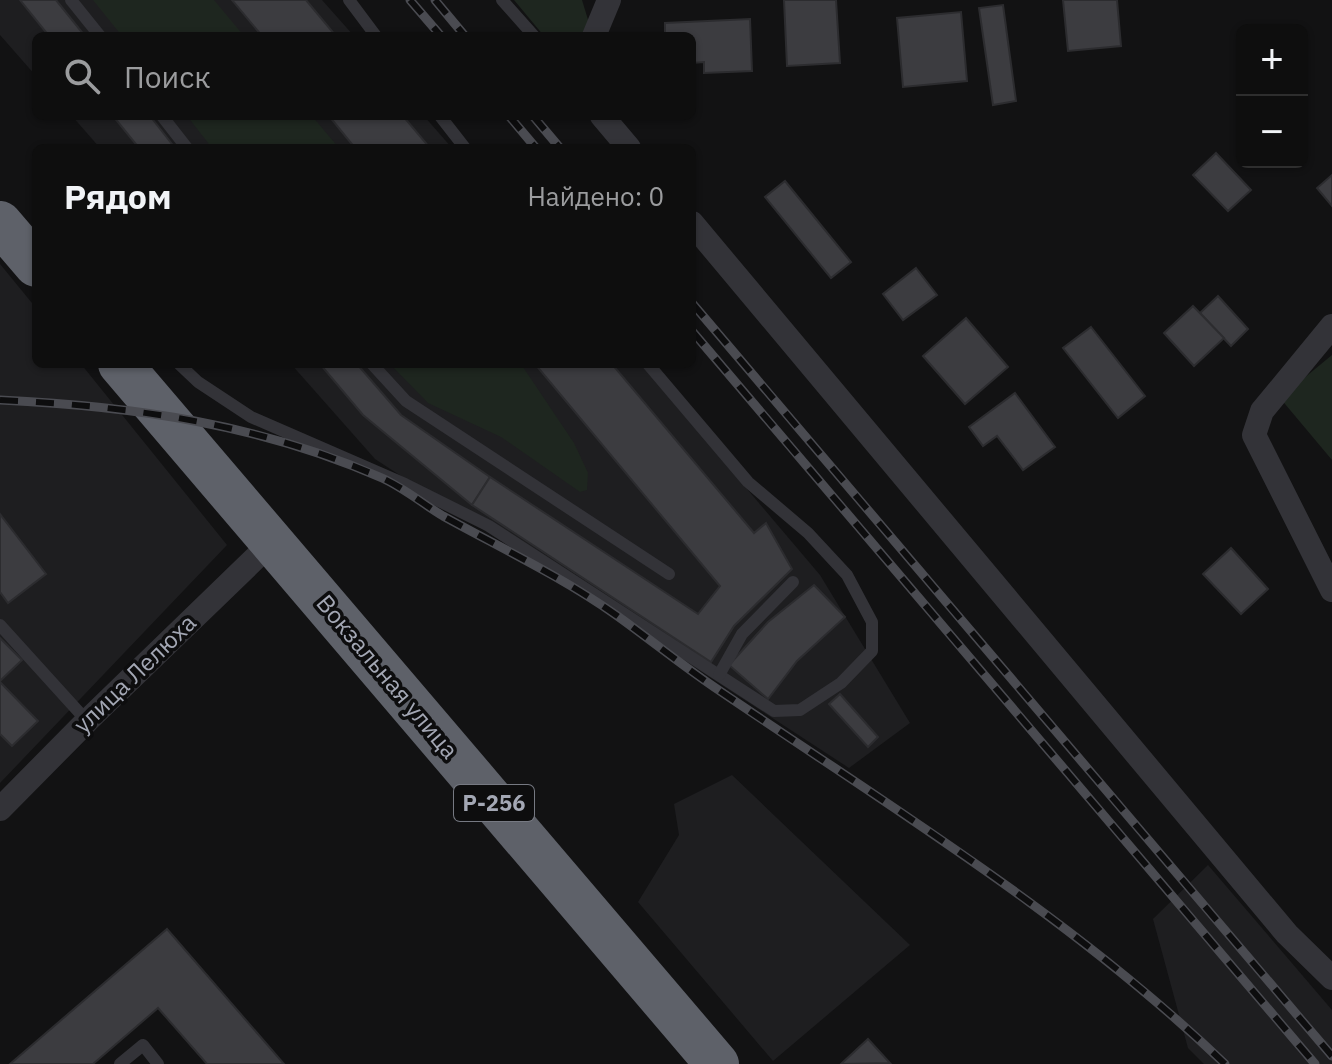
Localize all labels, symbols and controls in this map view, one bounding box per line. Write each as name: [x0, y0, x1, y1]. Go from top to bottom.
map controls: [1236, 24, 1308, 168]
button: +: [1236, 24, 1308, 96]
search box: [32, 32, 696, 120]
icon: search: [60, 54, 104, 98]
text: Поиск: [124, 57, 211, 96]
button: −: [1236, 96, 1308, 168]
text: Рядом: [64, 174, 172, 218]
text: Найдено: 0: [527, 179, 664, 213]
street label: Вокзальная улица: [310, 588, 466, 765]
street label: улица Лелюха: [66, 607, 203, 740]
road number: Р-256: [454, 785, 534, 821]

